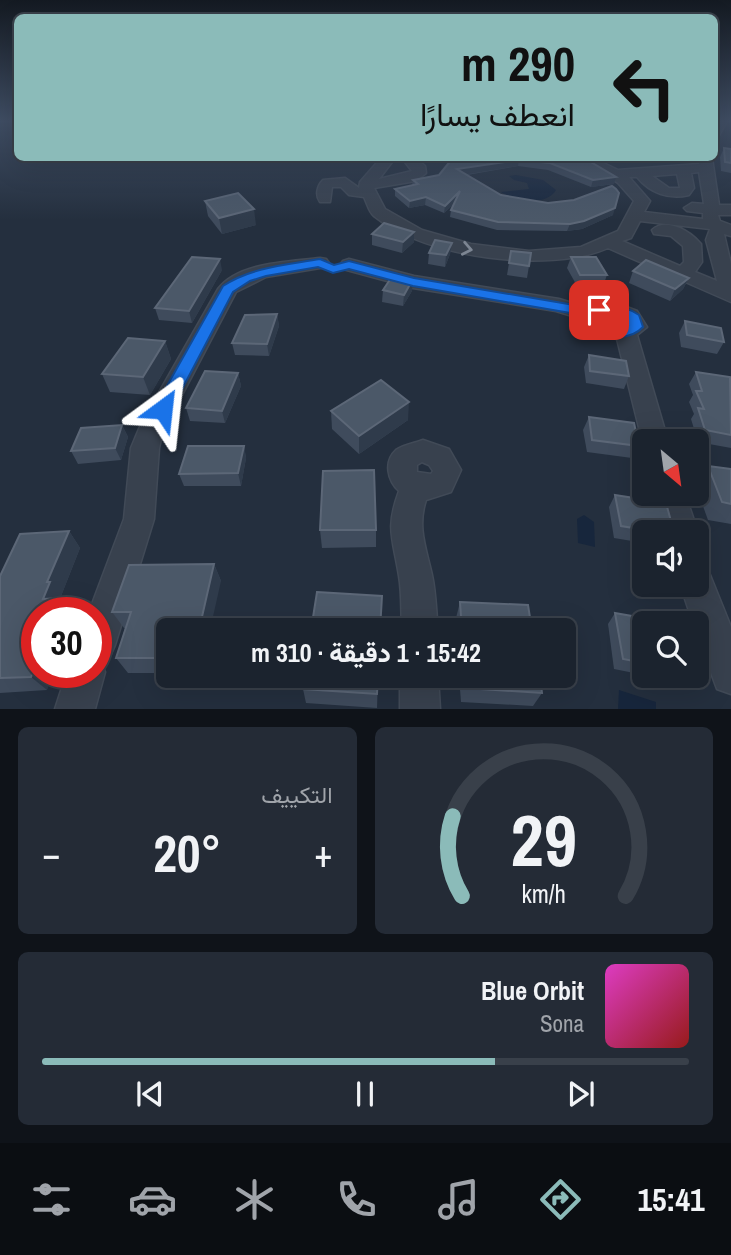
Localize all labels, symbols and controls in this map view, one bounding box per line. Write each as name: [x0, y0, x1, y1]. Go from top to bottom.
text: 290 m: [461, 30, 575, 96]
icon: left: [599, 42, 690, 133]
text: انعطف يسارًا: [420, 93, 575, 136]
one-way arrow: [461, 241, 473, 256]
pin: [569, 280, 629, 340]
icon: arrive: [580, 291, 618, 329]
position arrow: [126, 372, 200, 446]
north arrow: [632, 429, 709, 506]
map controls: [632, 429, 709, 688]
button: sound: [632, 520, 709, 597]
speed limit sign: 30: [21, 597, 112, 688]
button: search: [632, 611, 709, 688]
text: 15:42 · 1 دقيقة · 310 m: [251, 635, 481, 670]
text: التكييف: [261, 779, 333, 810]
text: 29: [511, 792, 577, 890]
text: 20°: [153, 818, 221, 888]
text: −: [42, 828, 60, 879]
text: +: [314, 828, 332, 879]
text: km/h: [522, 877, 566, 911]
text: Blue Orbit: [481, 973, 584, 1008]
text: Sona: [540, 1008, 584, 1039]
icon: previous: [131, 1075, 169, 1113]
icon: pause: [346, 1075, 384, 1113]
icon: next: [562, 1075, 600, 1113]
icon: filters: [27, 1175, 76, 1224]
icon: car: [128, 1175, 177, 1224]
icon: climate: [230, 1175, 279, 1224]
icon: phone: [332, 1175, 381, 1224]
icon: music: [434, 1175, 483, 1224]
icon: directions: [536, 1175, 585, 1224]
text: 15:41: [637, 1178, 705, 1221]

